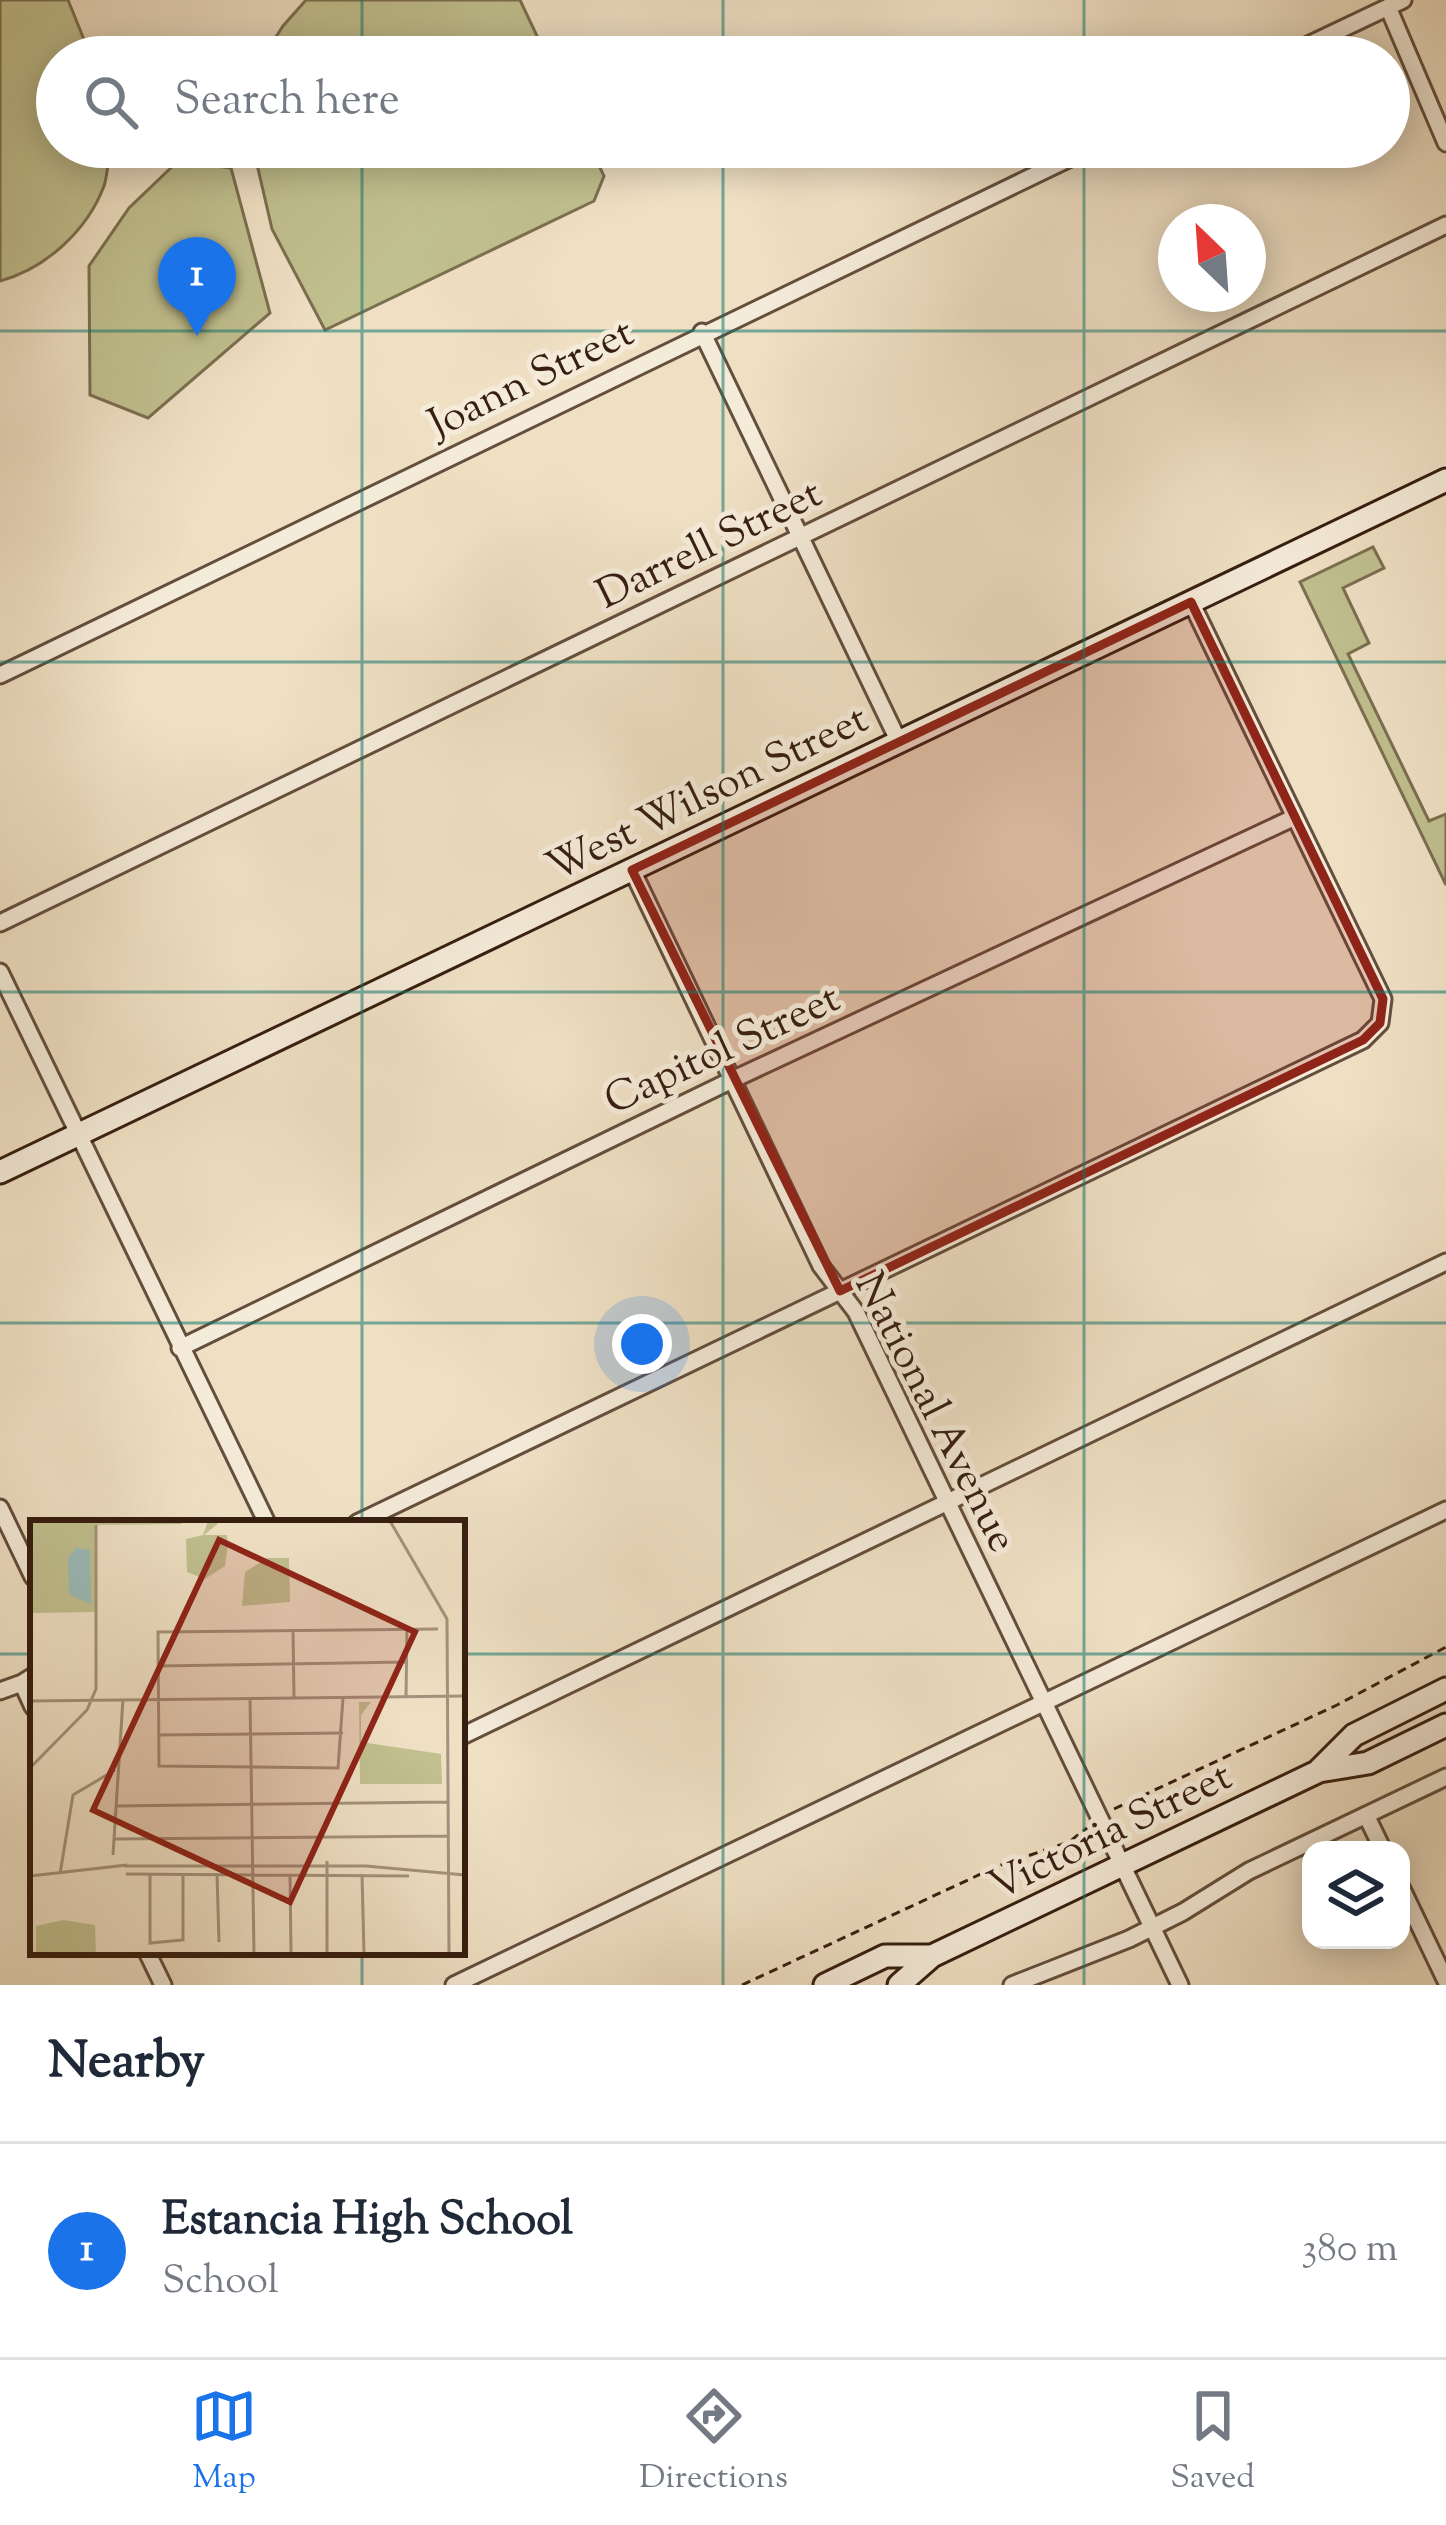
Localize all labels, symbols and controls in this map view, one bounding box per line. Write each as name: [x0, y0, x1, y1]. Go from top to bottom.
search box: [36, 36, 1410, 168]
icon: search: [78, 69, 144, 135]
text: Search here: [174, 70, 400, 135]
north arrow: [1158, 204, 1266, 312]
pin: 1: [158, 237, 236, 336]
street label: Joann Street: [418, 305, 645, 457]
street label: Darrell Street: [588, 466, 833, 627]
street label: West Wilson Street: [537, 691, 879, 899]
street label: Capitol Street: [596, 971, 851, 1132]
street label: National Avenue: [837, 1263, 1030, 1563]
your location: [612, 1314, 672, 1374]
inset map: [30, 1520, 465, 1955]
street label: Victoria Street: [980, 1749, 1243, 1918]
map controls: [1302, 1841, 1410, 1949]
button: layers: [1302, 1841, 1410, 1949]
text: Nearby: [48, 2027, 205, 2100]
text: Estancia High School: [162, 2190, 573, 2255]
text: 1: [80, 2223, 94, 2279]
text: 380 m: [1302, 2223, 1398, 2279]
text: School: [162, 2255, 279, 2311]
tab: Map: [191, 2383, 257, 2503]
tab: Directions: [639, 2383, 788, 2503]
tab: Saved: [1170, 2383, 1255, 2503]

